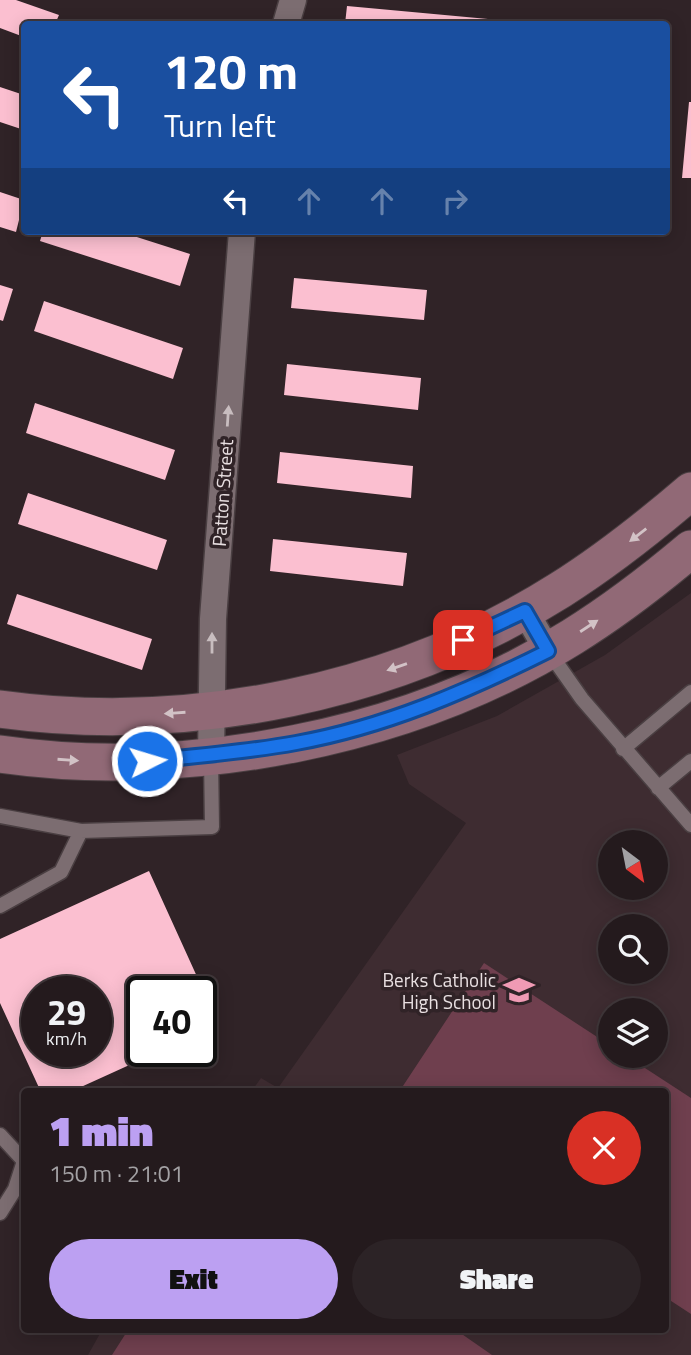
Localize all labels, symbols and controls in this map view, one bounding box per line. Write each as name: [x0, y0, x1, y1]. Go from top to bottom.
text: 120 m: [164, 33, 298, 108]
icon: left: [49, 49, 140, 140]
text: Turn left: [164, 101, 276, 149]
icon: left: [217, 182, 255, 220]
icon: ahead: [290, 182, 328, 220]
icon: ahead: [363, 182, 401, 220]
icon: right: [436, 182, 474, 220]
one-way arrow: [222, 405, 233, 427]
street label: Patton Street: [204, 438, 240, 548]
one-way arrow: [630, 527, 648, 542]
pin: [433, 610, 493, 670]
one-way arrow: [579, 620, 598, 633]
icon: arrive: [444, 621, 482, 659]
one-way arrow: [207, 631, 218, 653]
one-way arrow: [386, 662, 407, 673]
one-way arrow: [164, 708, 186, 719]
position arrow: [110, 724, 184, 798]
one-way arrow: [57, 755, 79, 766]
north arrow: [598, 830, 668, 900]
map controls: [598, 830, 668, 1068]
button: search: [598, 914, 668, 984]
place label: Berks Catholic High School: [382, 965, 496, 1016]
school or university icon: Berks Catholic High School: [502, 973, 536, 1007]
speed limit sign: 40: [126, 976, 217, 1067]
text: 29: [47, 985, 86, 1039]
button: layers: [598, 998, 668, 1068]
text: km/h: [46, 1025, 87, 1052]
text: 1 min: [49, 1098, 153, 1162]
button: close: [567, 1111, 641, 1185]
text: 150 m · 21:01: [49, 1156, 184, 1191]
button: Exit: [49, 1239, 338, 1319]
button: Share: [352, 1239, 641, 1319]

